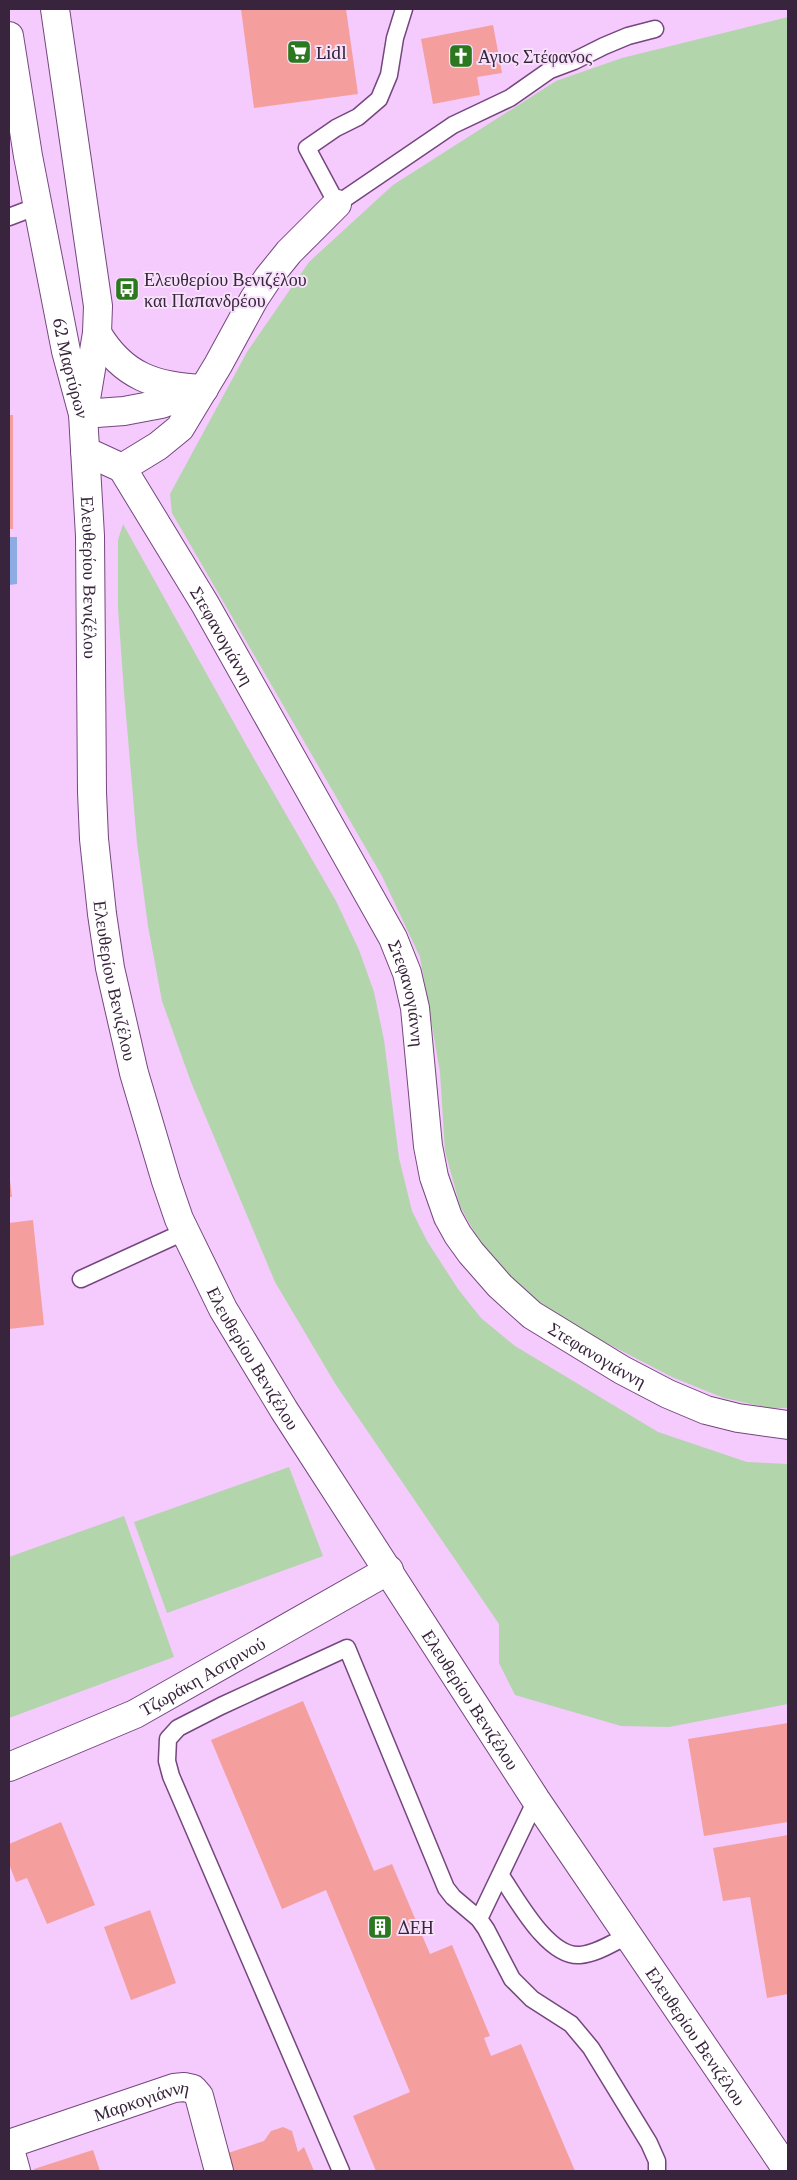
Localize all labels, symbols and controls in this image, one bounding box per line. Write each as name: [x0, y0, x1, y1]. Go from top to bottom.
supermarket icon: Lidl: [286, 39, 312, 65]
place label: Lidl: [316, 40, 347, 64]
church icon: Αγιος Στέφανος: [448, 43, 474, 69]
place label: Αγιος Στέφανος: [478, 44, 592, 68]
place label: Ελευθερίου Βενιζέλου και Παπανδρέου: [144, 267, 307, 312]
bus stop icon: Ελευθερίου Βενιζέλου και Παπανδρέου: [114, 276, 140, 302]
street label: 62 Μαρτύρων: [48, 316, 95, 419]
street label: Ελευθερίου Βενιζέλου: [76, 495, 103, 659]
street label: Στεφανογιάννη: [185, 582, 260, 689]
street label: Ελευθερίου Βενιζέλου: [89, 899, 143, 1063]
street label: Στεφανογιάννη: [383, 936, 431, 1048]
street label: Ελευθερίου Βενιζέλου: [202, 1282, 306, 1434]
street label: Στεφανογιάννη: [544, 1316, 651, 1393]
street label: Ελευθερίου Βενιζέλου: [417, 1625, 525, 1774]
street label: Τζωράκη Αστρινού: [135, 1631, 269, 1721]
building icon: ΔΕΗ: [367, 1914, 393, 1940]
place label: ΔΕΗ: [398, 1915, 434, 1939]
street label: Ελευθερίου Βενιζέλου: [641, 1962, 752, 2110]
street label: Μαρκογιάννη: [90, 2074, 192, 2126]

